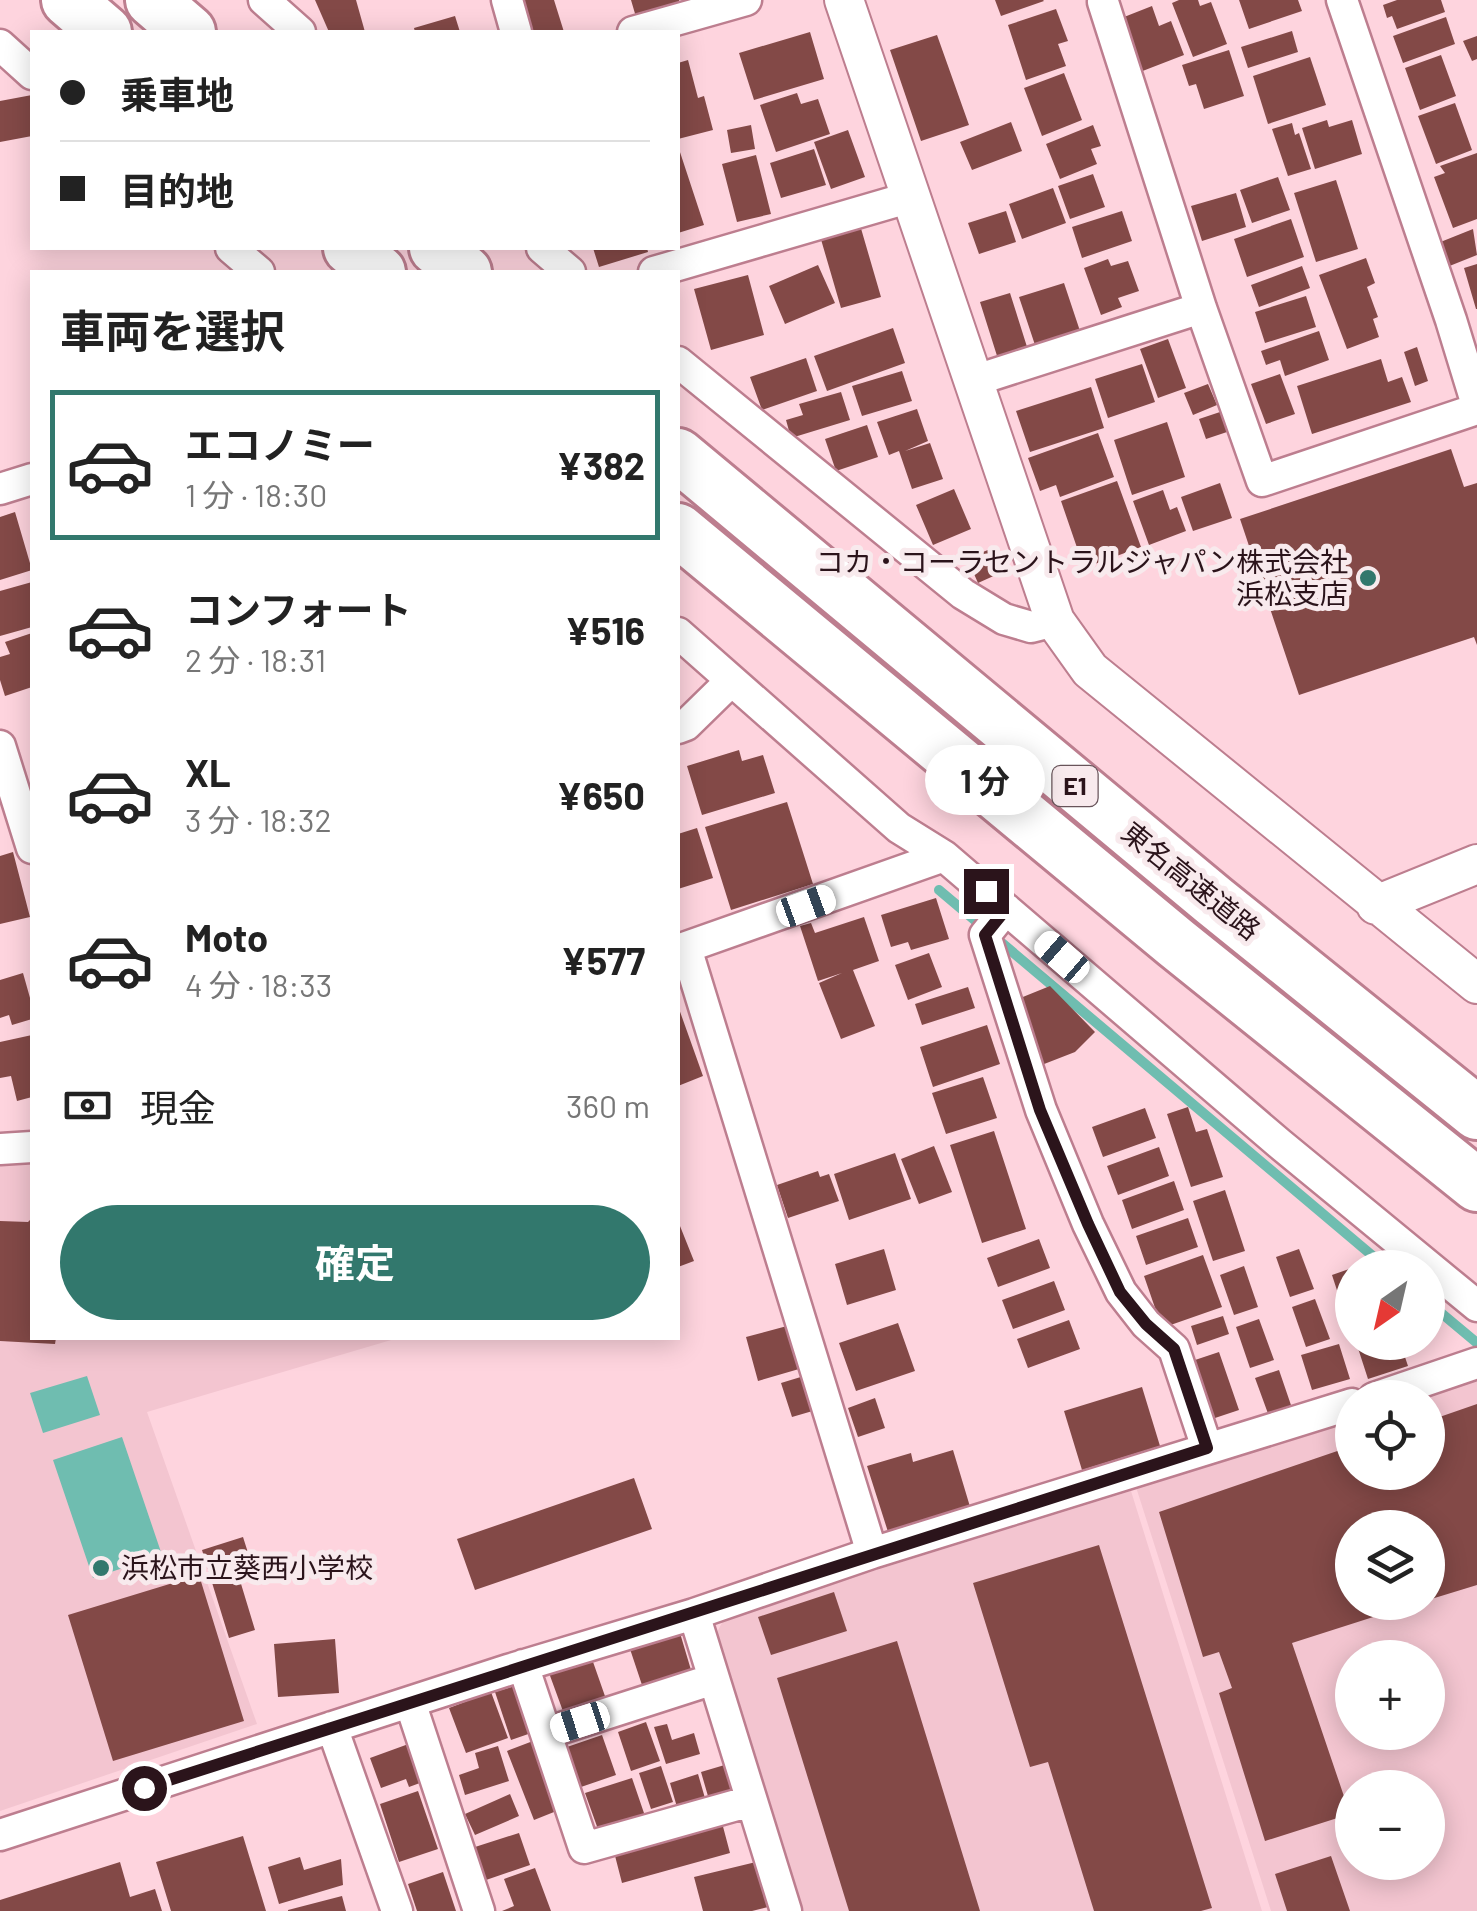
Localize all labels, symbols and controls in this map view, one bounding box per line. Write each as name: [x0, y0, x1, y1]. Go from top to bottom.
text: 乗車地: [120, 71, 234, 117]
text: 目的地: [120, 167, 234, 213]
text: 車両を選択: [60, 303, 285, 357]
icon: car: [65, 420, 155, 510]
text: エコノミー: [185, 421, 375, 467]
text: ¥382: [557, 442, 645, 488]
text: 1 分 · 18:30: [185, 475, 327, 513]
place label: コカ・コーラセントラルジャパン株式会社 浜松支店: [816, 544, 1348, 610]
marker: コカ・コーラセントラルジャパン株式会社 浜松支店: [1357, 567, 1379, 589]
icon: car: [65, 585, 155, 675]
text: コンフォート: [185, 586, 412, 632]
text: ¥516: [565, 607, 645, 653]
text: 2 分 · 18:31: [185, 640, 326, 678]
callout: 1 分: [926, 746, 1046, 816]
text: XL: [185, 749, 231, 795]
icon: car: [65, 750, 155, 840]
text: 1 分: [960, 761, 1010, 799]
road number: E1: [1052, 766, 1098, 806]
text: ¥650: [556, 772, 645, 818]
text: 3 分 · 18:32: [185, 800, 332, 838]
street label: 東名高速道路: [1116, 814, 1268, 946]
route end: [964, 869, 1009, 914]
car: [773, 882, 839, 930]
text: Moto: [185, 914, 268, 960]
icon: car: [65, 915, 155, 1005]
car: [1030, 926, 1094, 988]
text: ¥577: [561, 937, 645, 983]
text: 4 分 · 18:33: [185, 965, 332, 1003]
icon: cash: [60, 1078, 115, 1133]
text: 現金: [140, 1084, 216, 1130]
text: 360 m: [566, 1086, 650, 1124]
button: 確定: [60, 1205, 650, 1320]
north arrow: [1335, 1250, 1445, 1360]
map controls: [1335, 1250, 1445, 1880]
button: locate: [1335, 1380, 1445, 1490]
button: layers: [1335, 1510, 1445, 1620]
place label: 浜松市立葵西小学校: [121, 1550, 373, 1584]
marker: 浜松市立葵西小学校: [90, 1557, 112, 1579]
button: +: [1335, 1640, 1445, 1750]
car: [547, 1698, 613, 1746]
route start: [122, 1766, 167, 1811]
button: −: [1335, 1770, 1445, 1880]

